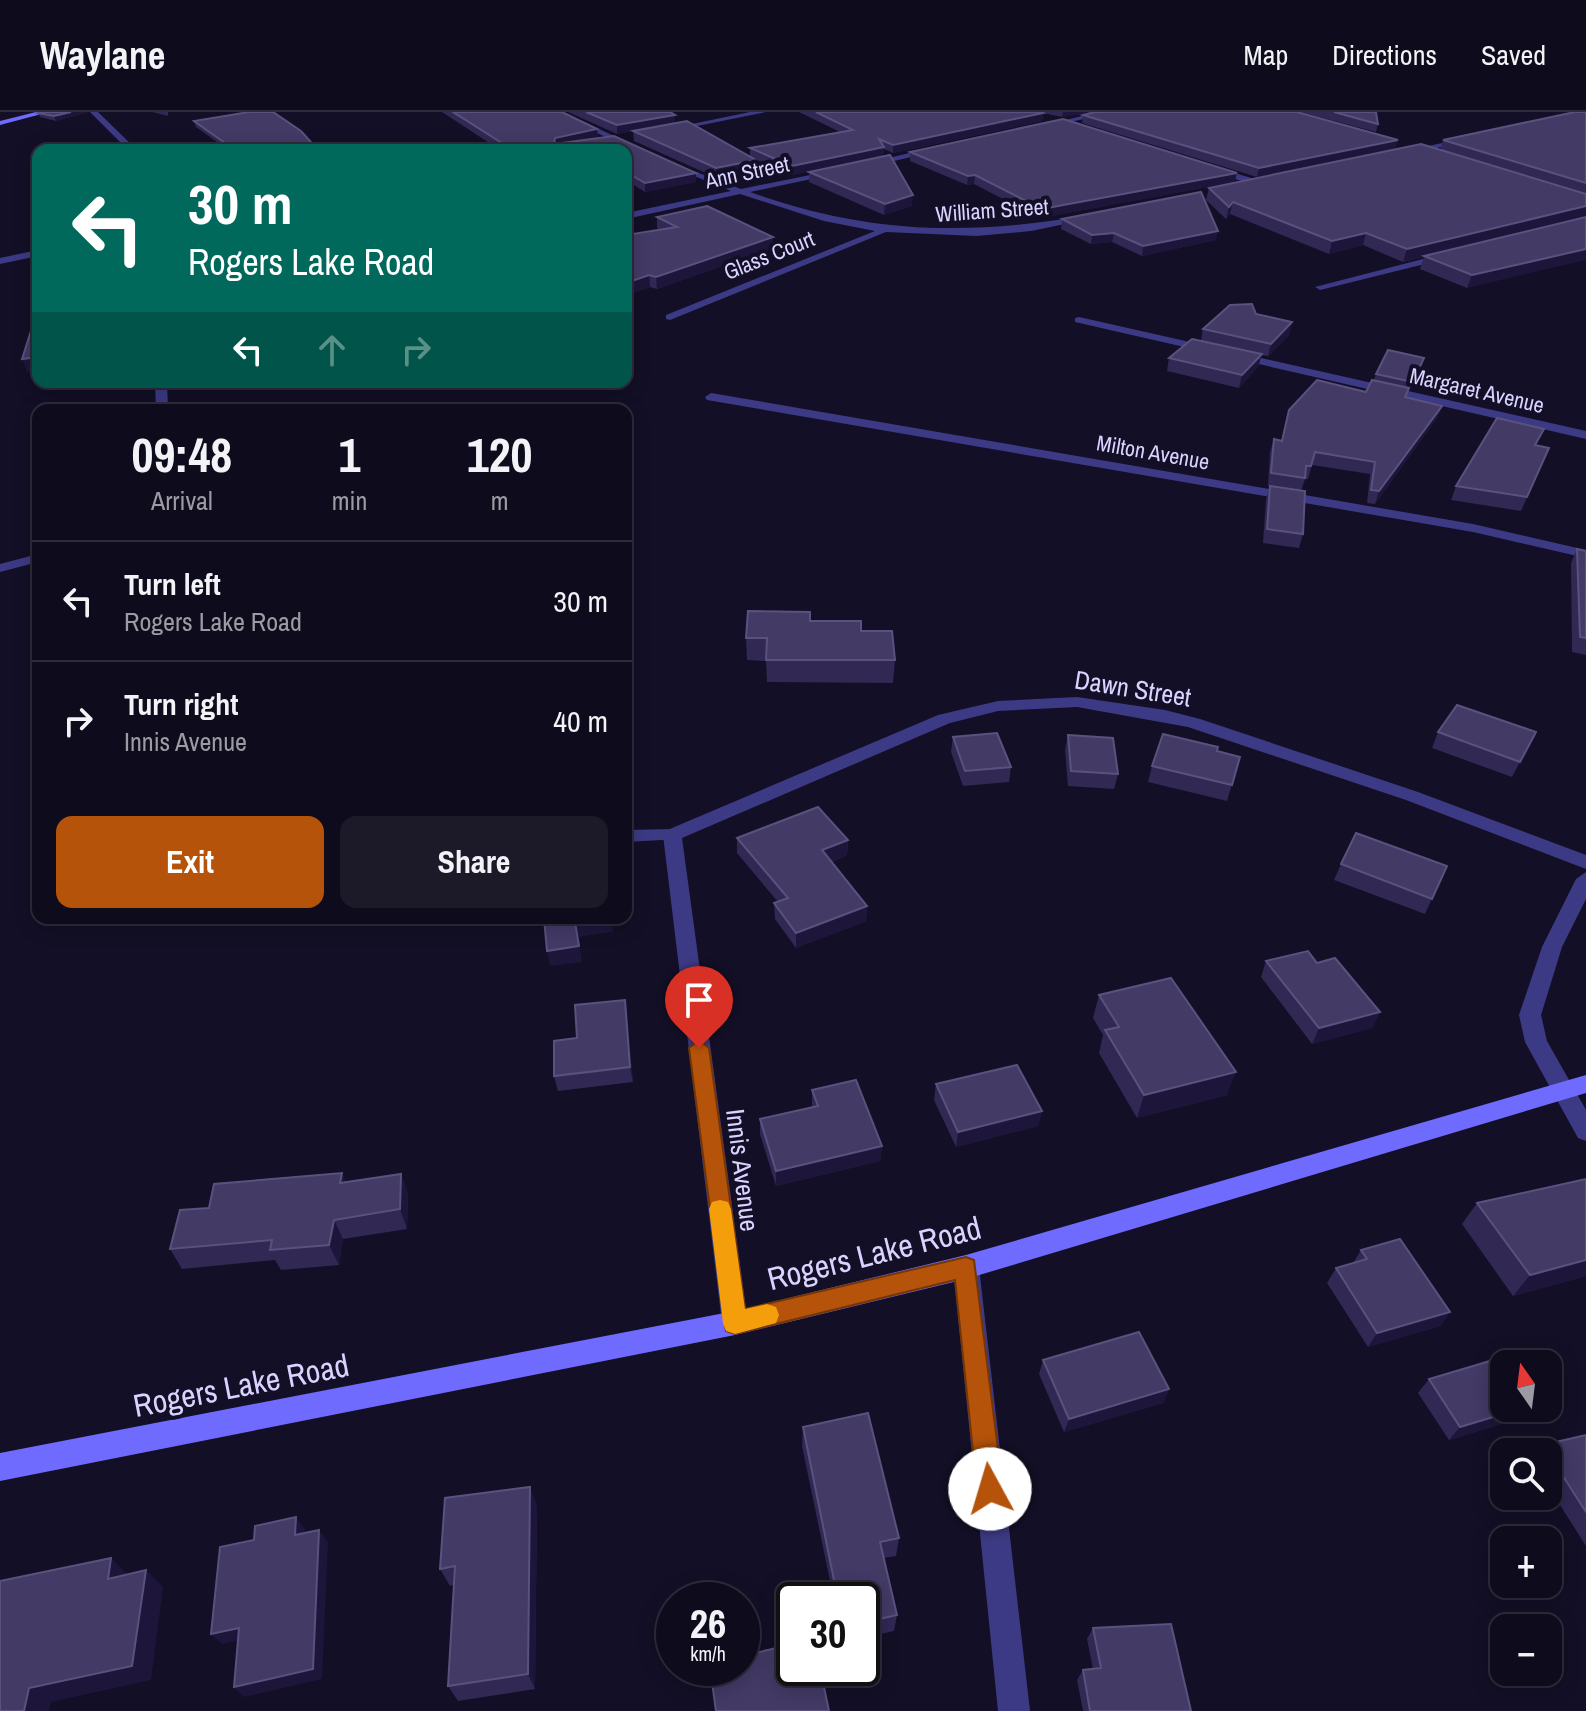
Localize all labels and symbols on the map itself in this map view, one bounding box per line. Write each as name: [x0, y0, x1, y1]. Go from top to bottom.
street label: Ann Street: [701, 148, 792, 196]
street label: William Street: [934, 191, 1050, 229]
street label: Glass Court: [719, 223, 819, 287]
street label: Margaret Avenue: [1407, 360, 1547, 420]
street label: Milton Avenue: [1094, 427, 1212, 477]
street label: Dawn Street: [1072, 662, 1194, 714]
pin: [665, 966, 733, 1048]
street label: Innis Avenue: [718, 1107, 768, 1233]
street label: Rogers Lake Road: [763, 1206, 985, 1300]
street label: Rogers Lake Road: [130, 1343, 352, 1427]
north arrow: [1490, 1350, 1562, 1422]
position arrow: [948, 1447, 1032, 1531]
speed limit sign: 30: [776, 1582, 880, 1686]

